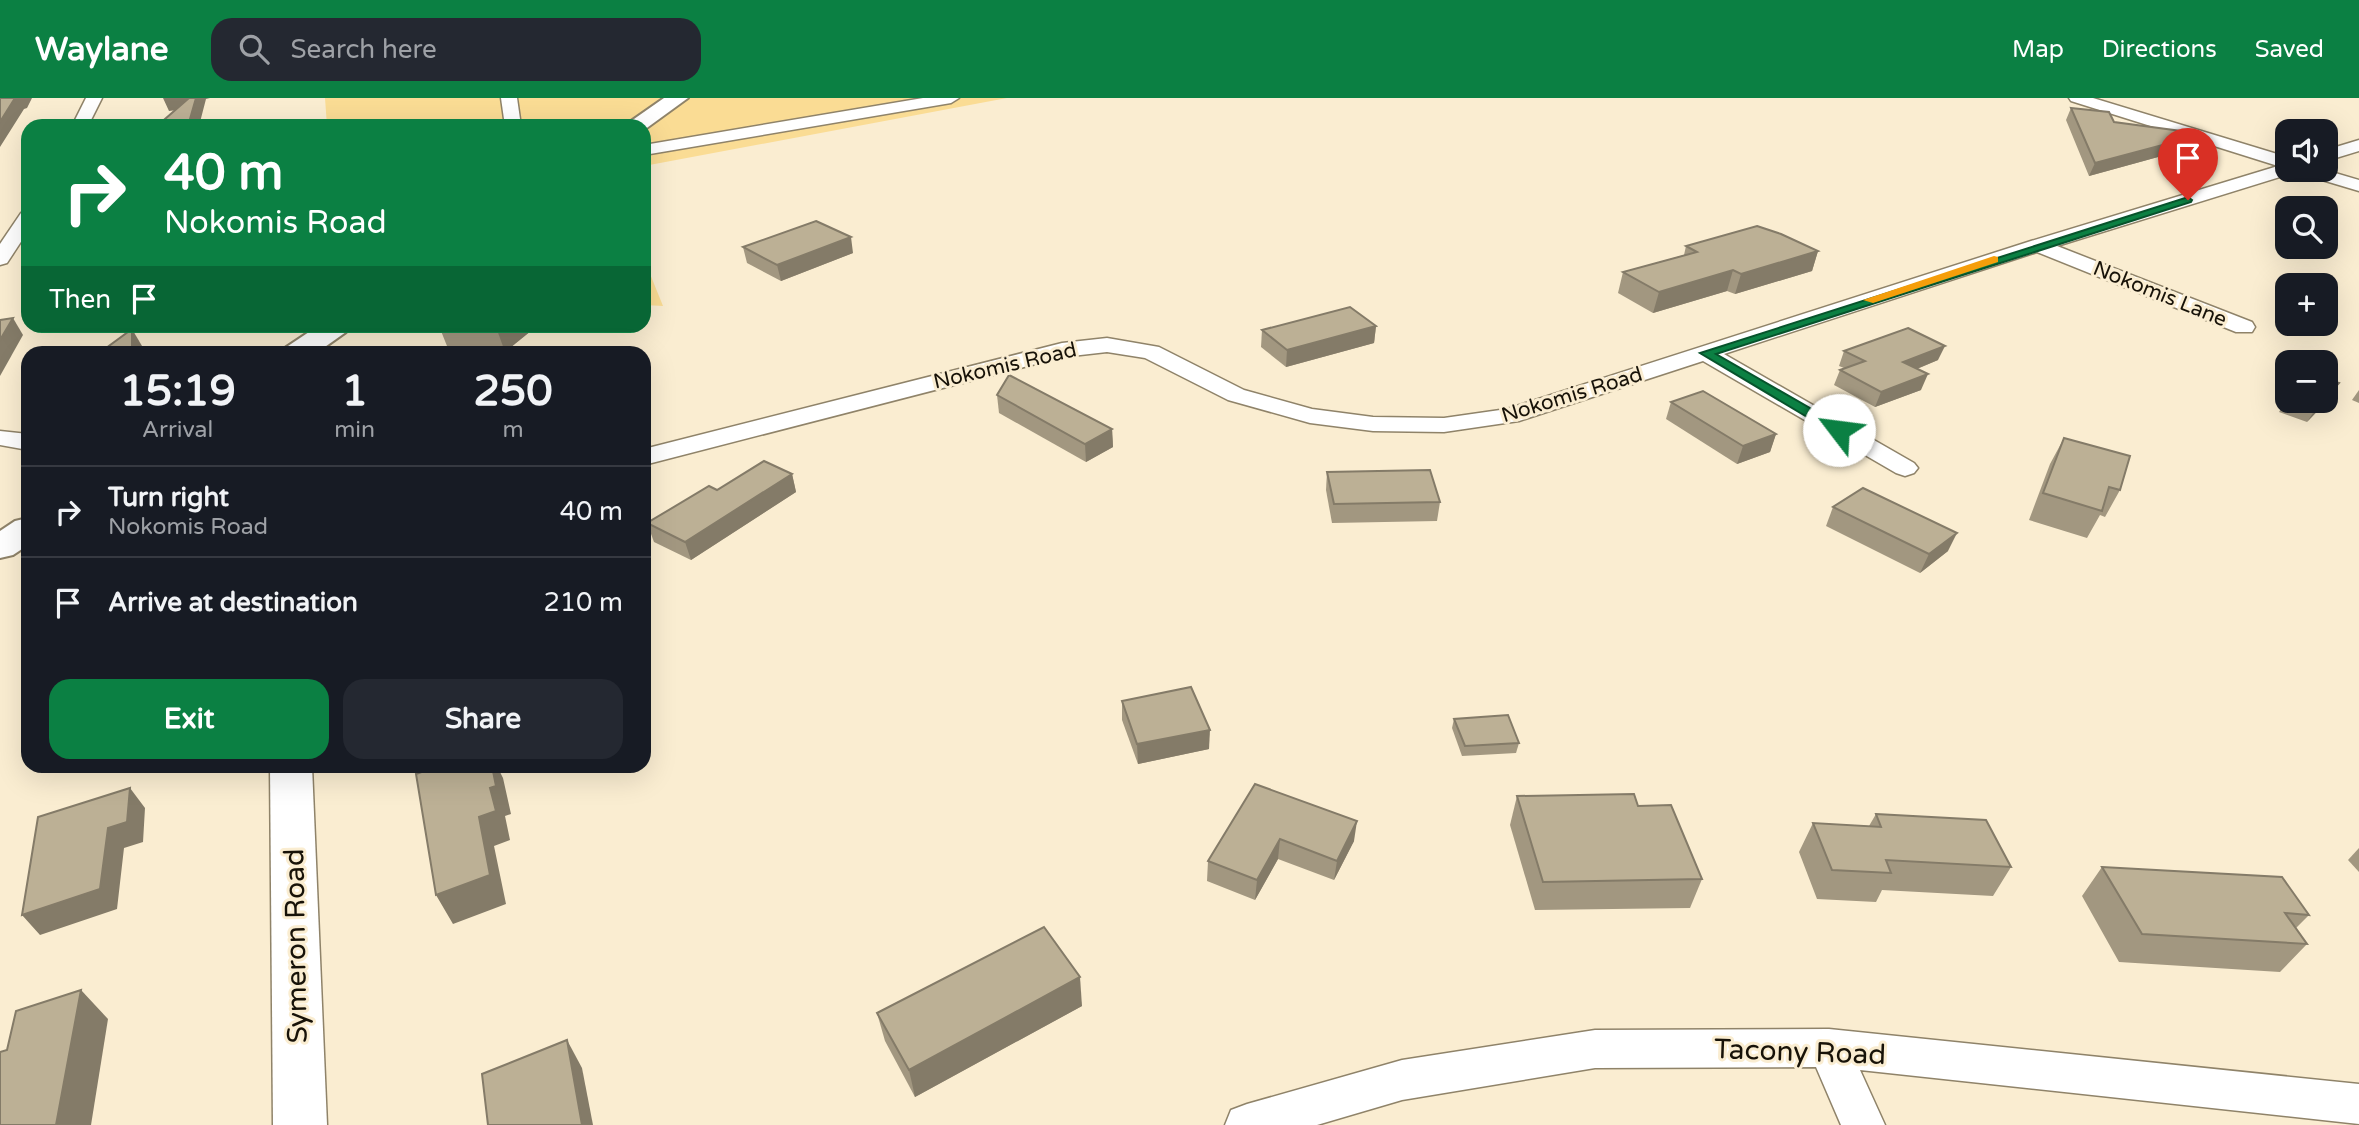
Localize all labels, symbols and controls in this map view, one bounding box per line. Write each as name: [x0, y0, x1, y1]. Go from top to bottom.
search box: [211, 18, 701, 81]
text: Waylane: [35, 30, 169, 69]
icon: search: [235, 30, 273, 68]
text: Search here: [291, 34, 437, 65]
text: Map: [2012, 35, 2064, 64]
text: Directions: [2102, 35, 2217, 64]
text: Saved: [2255, 35, 2324, 64]
map controls: [2275, 119, 2338, 413]
button: sound: [2275, 119, 2338, 182]
pin: [2158, 128, 2218, 200]
icon: arrive: [2169, 139, 2207, 177]
text: 40 m: [164, 144, 283, 203]
icon: right: [49, 147, 140, 238]
button: search: [2275, 196, 2338, 259]
text: Nokomis Road: [164, 204, 387, 242]
street label: Nokomis Lane: [2089, 256, 2231, 332]
button: +: [2275, 273, 2338, 336]
icon: arrive: [125, 280, 163, 318]
text: Then: [49, 284, 111, 315]
street label: Nokomis Road: [931, 337, 1079, 395]
button: −: [2275, 350, 2338, 413]
street label: Nokomis Road: [1498, 362, 1646, 428]
text: 15:19: [119, 366, 236, 417]
text: 1: [341, 366, 368, 417]
text: 250: [473, 366, 553, 417]
position arrow: [1802, 393, 1876, 467]
text: Arrival: [142, 416, 213, 444]
text: min: [334, 416, 375, 444]
text: m: [502, 416, 524, 444]
text: Turn right: [108, 482, 229, 513]
icon: right: [49, 493, 87, 531]
text: 40 m: [560, 496, 623, 527]
text: Nokomis Road: [108, 513, 268, 541]
icon: arrive: [49, 584, 87, 622]
text: Arrive at destination: [108, 587, 358, 618]
text: 210 m: [543, 587, 623, 618]
button: Exit: [49, 679, 329, 759]
button: Share: [343, 679, 623, 759]
street label: Symeron Road: [277, 848, 315, 1044]
street label: Tacony Road: [1714, 1032, 1886, 1072]

